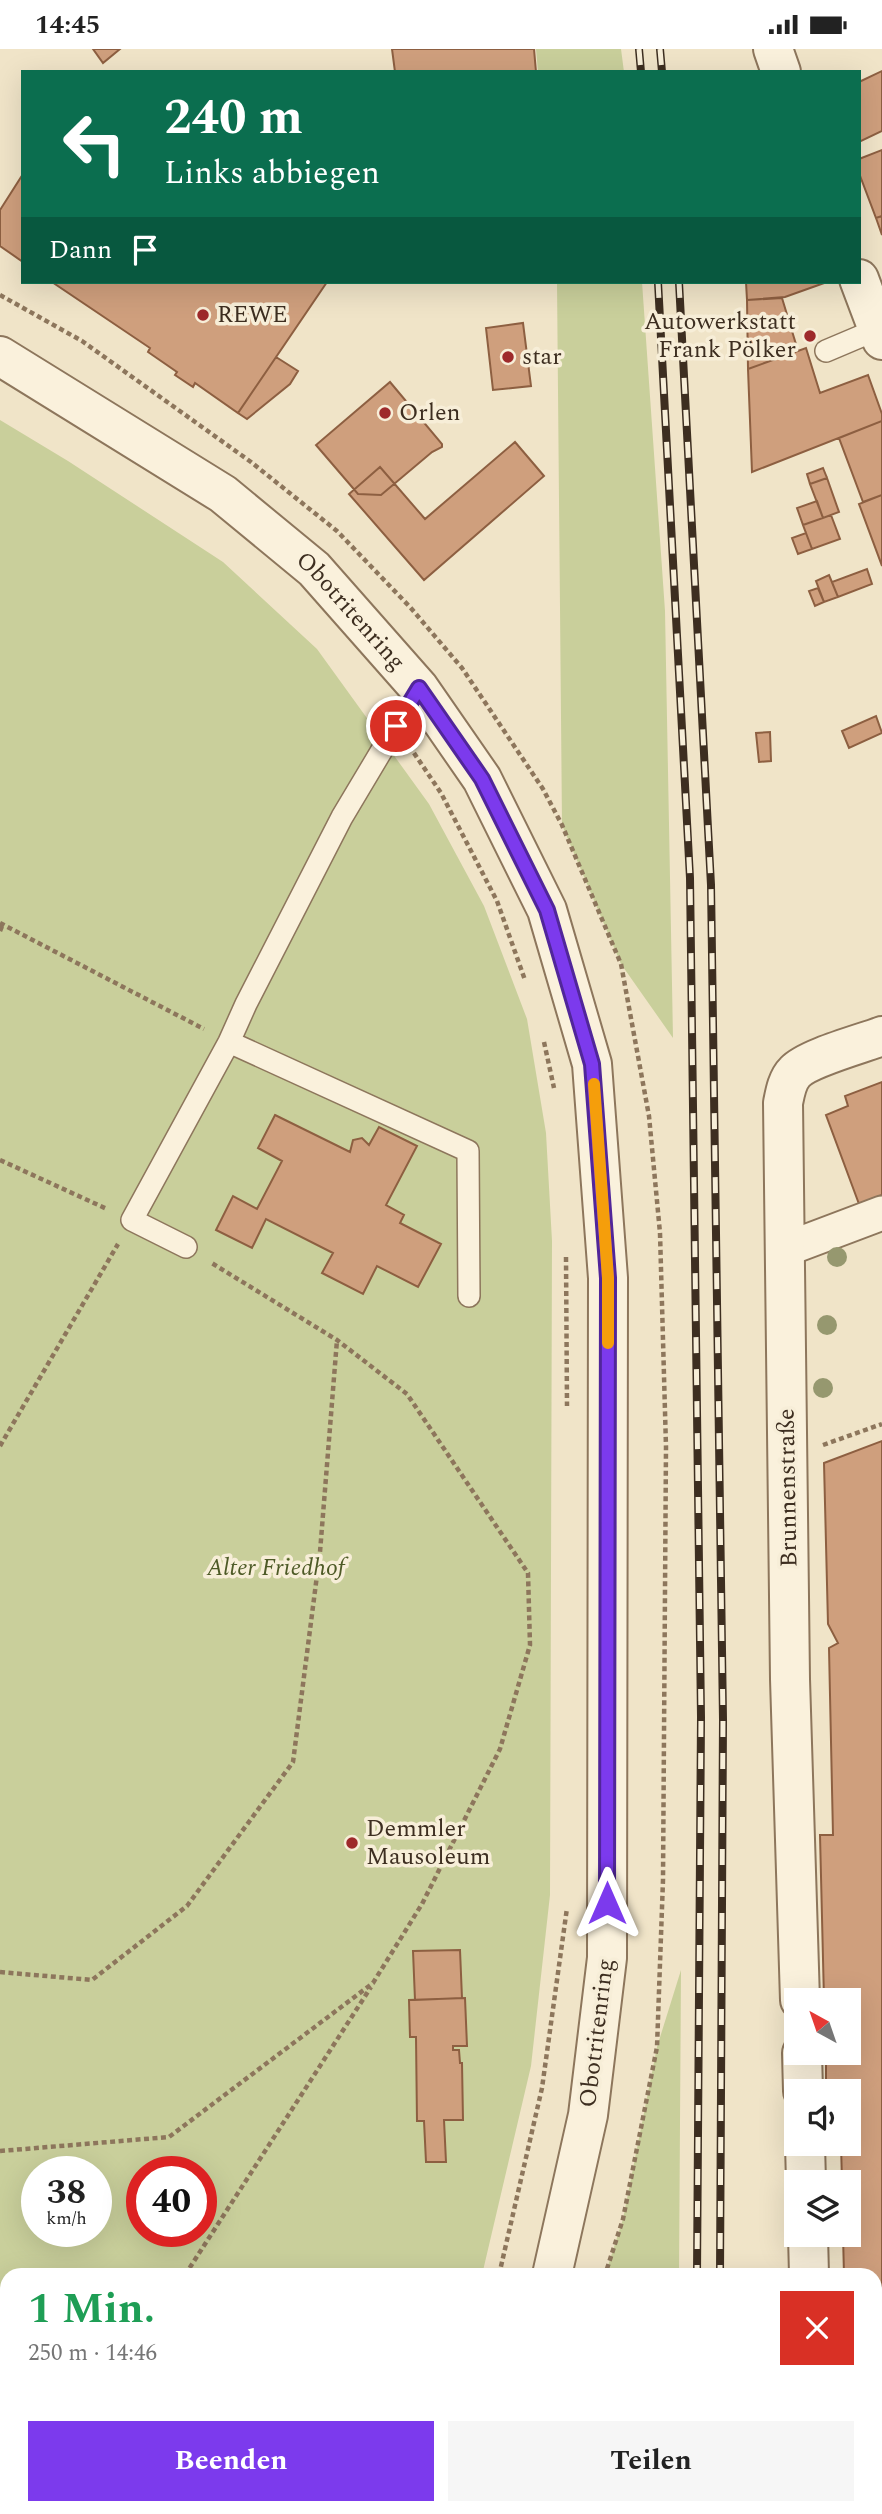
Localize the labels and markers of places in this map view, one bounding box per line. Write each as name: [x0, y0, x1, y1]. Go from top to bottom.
place label: REWE: [217, 297, 288, 333]
place label: Autowerkstatt Frank Pölker: [644, 304, 796, 368]
marker: REWE: [195, 307, 211, 323]
marker: Autowerkstatt Frank Pölker: [802, 328, 818, 344]
place label: star: [522, 339, 562, 375]
marker: star: [500, 349, 516, 365]
place label: Orlen: [399, 395, 461, 431]
marker: Orlen: [377, 405, 393, 421]
pin: [366, 696, 426, 756]
place label: Demmler Mausoleum: [366, 1811, 490, 1875]
marker: Demmler Mausoleum: [344, 1835, 360, 1851]

